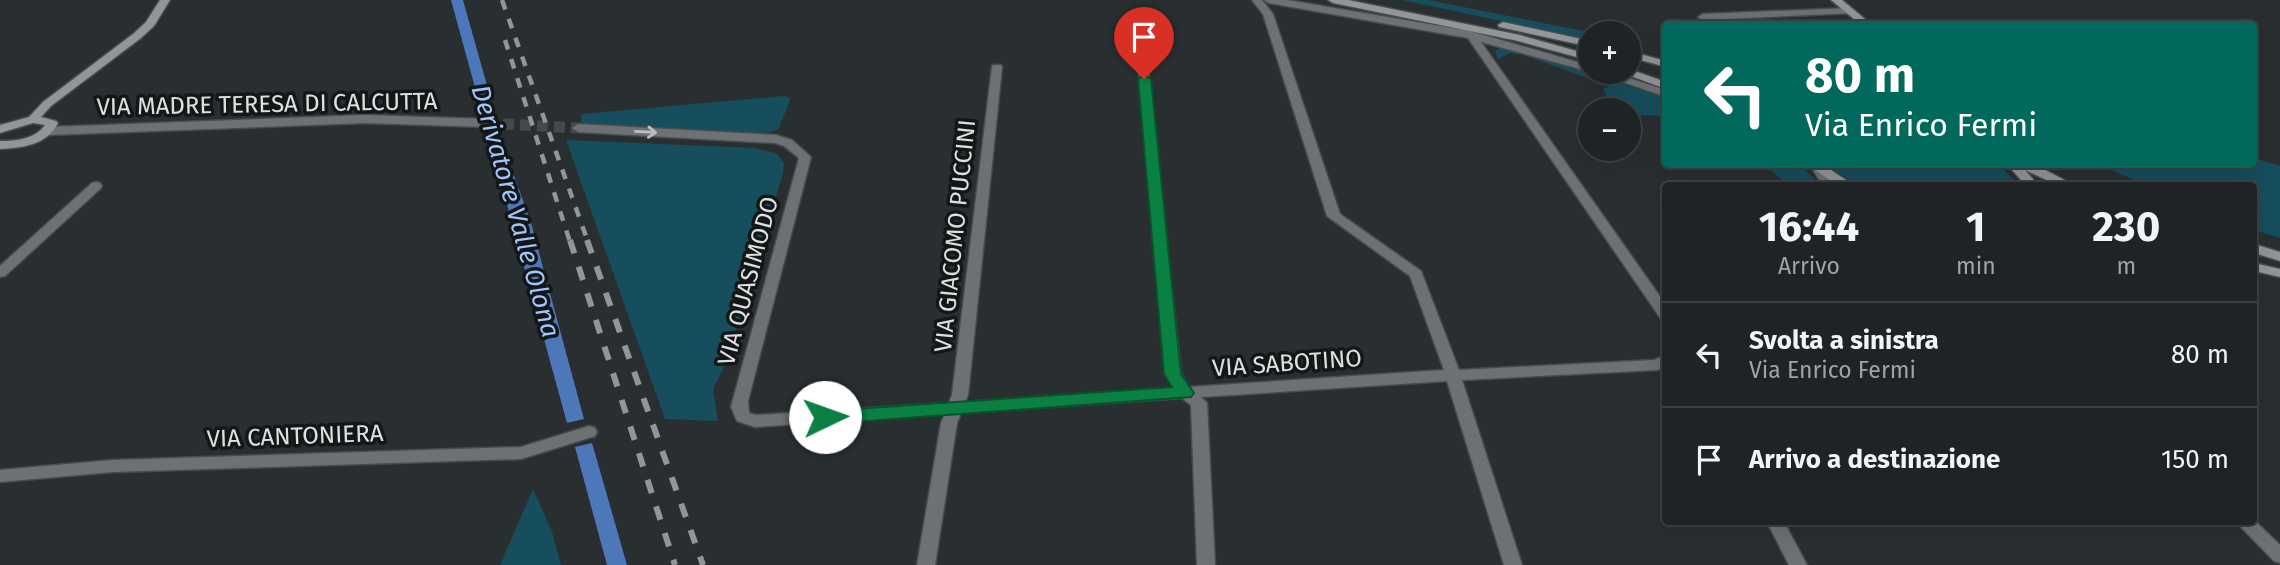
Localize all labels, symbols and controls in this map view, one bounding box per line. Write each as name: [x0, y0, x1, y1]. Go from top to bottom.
pin: [1114, 7, 1174, 79]
icon: arrive: [1125, 18, 1163, 56]
map controls: [1578, 21, 1641, 161]
button: +: [1578, 21, 1641, 84]
text: 80 m: [1805, 46, 1915, 105]
icon: left: [1690, 49, 1781, 140]
water label: Derivatore Valle Olona: [465, 81, 566, 341]
street label: VIA MADRE TERESA DI CALCUTTA: [96, 87, 438, 121]
button: −: [1578, 98, 1641, 161]
text: Via Enrico Fermi: [1805, 106, 2037, 144]
street label: VIA GIACOMO PUCCINI: [929, 118, 981, 354]
one-way arrow: [634, 125, 657, 138]
street label: VIA QUASIMODO: [712, 193, 784, 369]
text: 16:44: [1759, 202, 1859, 252]
text: 1: [1966, 202, 1986, 252]
text: 230: [2092, 202, 2160, 252]
text: Arrivo: [1778, 252, 1840, 280]
text: min: [1956, 252, 1996, 280]
text: m: [2116, 252, 2136, 280]
text: Svolta a sinistra: [1749, 325, 1939, 356]
icon: left: [1690, 336, 1728, 374]
text: 80 m: [2171, 339, 2229, 370]
street label: VIA SABOTINO: [1211, 344, 1363, 382]
text: Via Enrico Fermi: [1749, 356, 1916, 384]
position arrow: [788, 380, 862, 454]
street label: VIA CANTONIERA: [206, 419, 384, 453]
icon: arrive: [1690, 441, 1728, 479]
text: Arrivo a destinazione: [1749, 444, 2000, 475]
text: 150 m: [2161, 444, 2229, 475]

